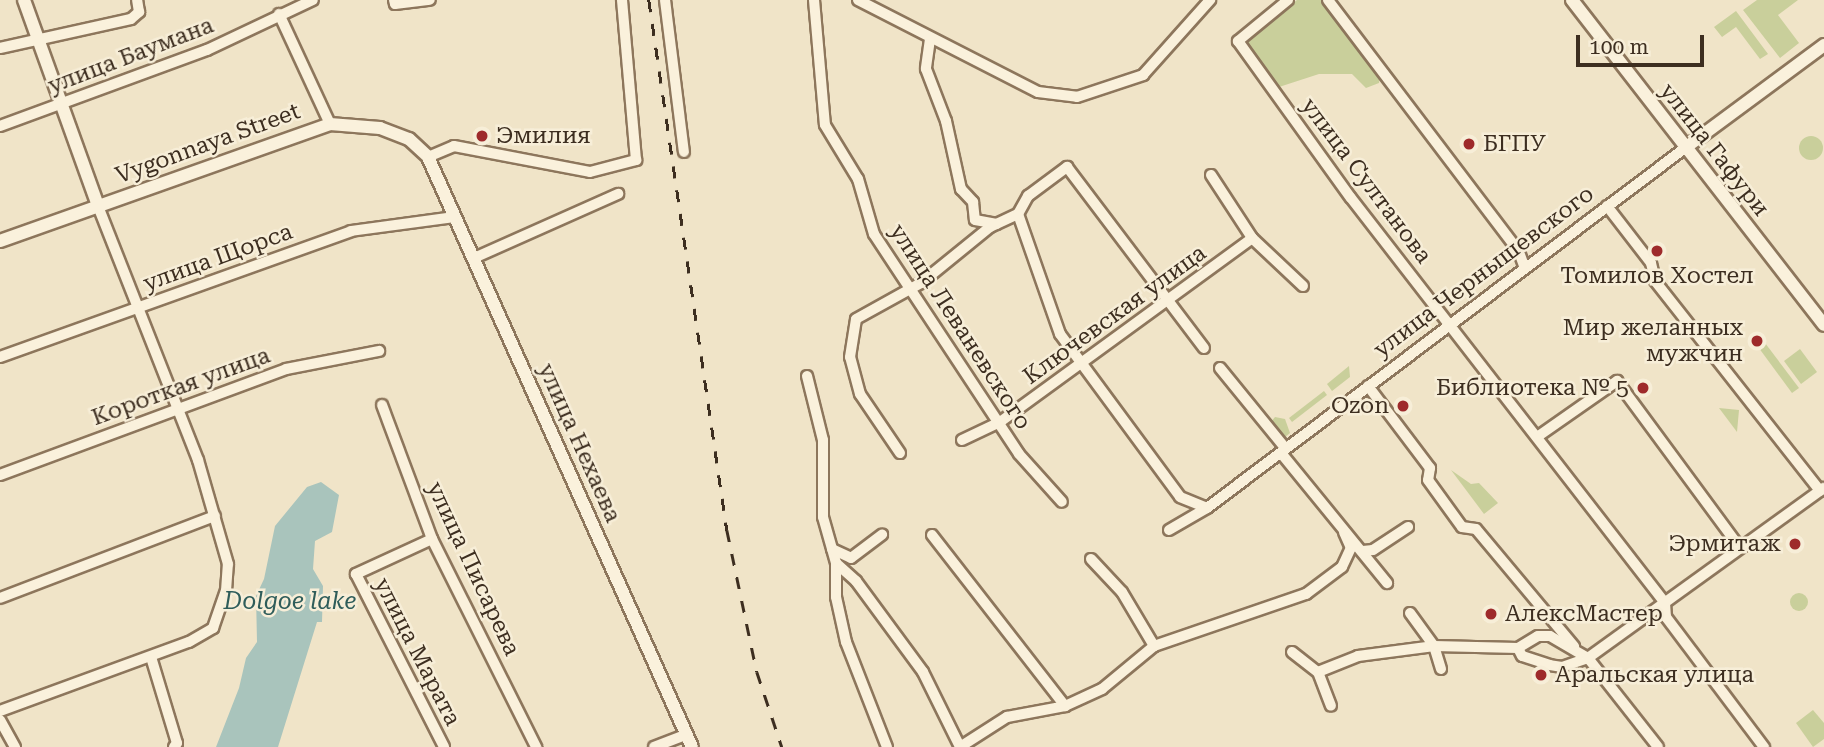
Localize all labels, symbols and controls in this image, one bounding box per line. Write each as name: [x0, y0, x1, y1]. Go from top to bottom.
street label: улица Баумана: [44, 12, 218, 100]
scale bar: [1579, 21, 1707, 65]
text: 100 m: [1589, 35, 1649, 59]
street label: улица Гафури: [1654, 78, 1774, 222]
street label: улица Султанова: [1295, 93, 1437, 269]
street label: Vygonnaya Street: [112, 98, 304, 190]
place label: Эмилия: [496, 122, 591, 150]
marker: Эмилия: [474, 128, 490, 144]
place label: БГПУ: [1483, 130, 1546, 158]
marker: БГПУ: [1461, 136, 1477, 152]
street label: улица Чернышевского: [1369, 180, 1599, 364]
street label: улица Щорса: [140, 218, 296, 298]
street label: улица Леваневского: [883, 219, 1037, 435]
street label: Ключевская улица: [1018, 239, 1212, 391]
marker: Томилов Хостел: [1649, 243, 1665, 259]
place label: Томилов Хостел: [1560, 262, 1754, 290]
place label: Мир желанных мужчин: [1563, 314, 1743, 368]
marker: Мир желанных мужчин: [1749, 333, 1765, 349]
street label: Короткая улица: [88, 342, 274, 432]
street label: улица Нехаева: [532, 359, 626, 527]
place label: Библиотека № 5: [1436, 374, 1629, 402]
marker: Библиотека № 5: [1635, 380, 1651, 396]
place label: Ozon: [1331, 392, 1389, 420]
marker: Ozon: [1395, 398, 1411, 414]
street label: улица Писарева: [421, 478, 525, 660]
place label: Эрмитаж: [1668, 530, 1781, 558]
marker: Эрмитаж: [1787, 536, 1803, 552]
street label: улица Марата: [368, 573, 466, 731]
water label: Dolgoe lake: [224, 588, 356, 616]
place label: АлексМастер: [1505, 600, 1663, 628]
marker: АлексМастер: [1483, 606, 1499, 622]
place label: Аральская улица: [1555, 661, 1754, 689]
marker: Аральская улица: [1533, 667, 1549, 683]

